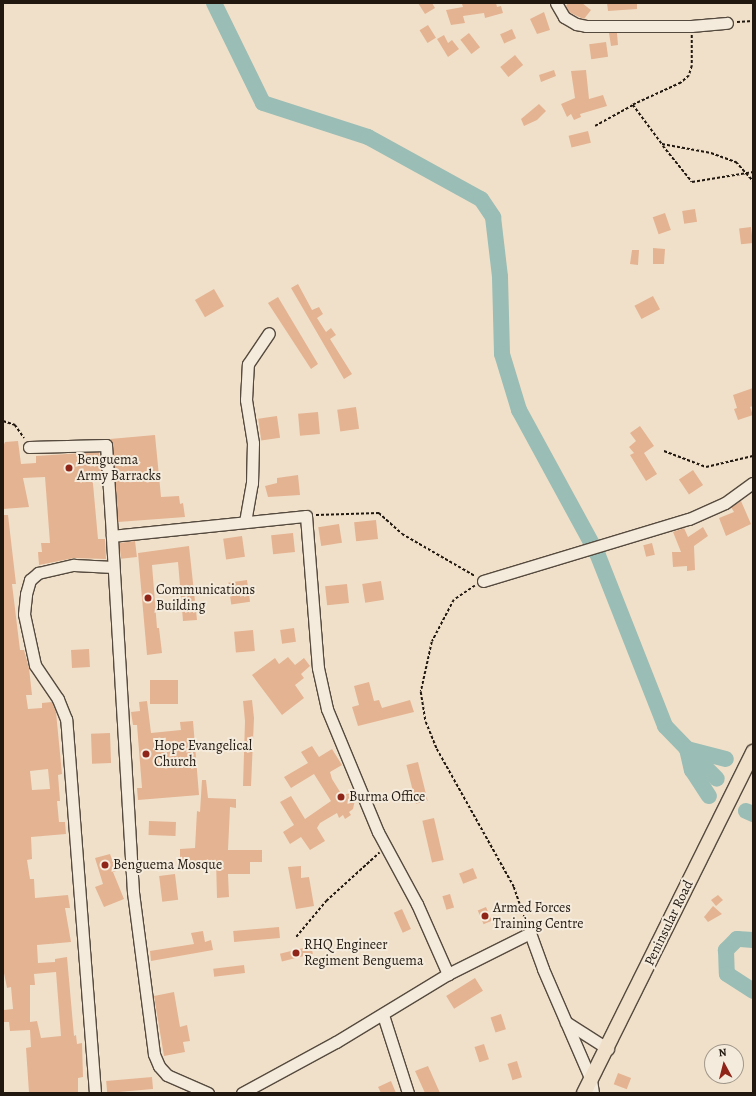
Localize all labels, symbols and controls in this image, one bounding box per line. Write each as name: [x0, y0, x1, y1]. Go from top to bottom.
place label: Benguema Army Barracks: [77, 452, 161, 484]
marker: Benguema Army Barracks: [64, 463, 74, 473]
place label: Communications Building: [156, 582, 255, 614]
marker: Communications Building: [143, 593, 153, 603]
place label: Hope Evangelical Church: [154, 738, 252, 770]
marker: Hope Evangelical Church: [141, 749, 151, 759]
place label: Burma Office: [349, 789, 425, 805]
marker: Burma Office: [336, 792, 346, 802]
place label: Benguema Mosque: [113, 857, 222, 873]
marker: Benguema Mosque: [100, 860, 110, 870]
street label: Peninsular Road: [641, 877, 697, 969]
place label: Armed Forces Training Centre: [493, 900, 584, 932]
marker: Armed Forces Training Centre: [480, 911, 490, 921]
place label: RHQ Engineer Regiment Benguema: [304, 937, 423, 970]
marker: RHQ Engineer Regiment Benguema: [291, 948, 301, 958]
north arrow: [704, 1044, 744, 1084]
text: N: [718, 1045, 727, 1061]

